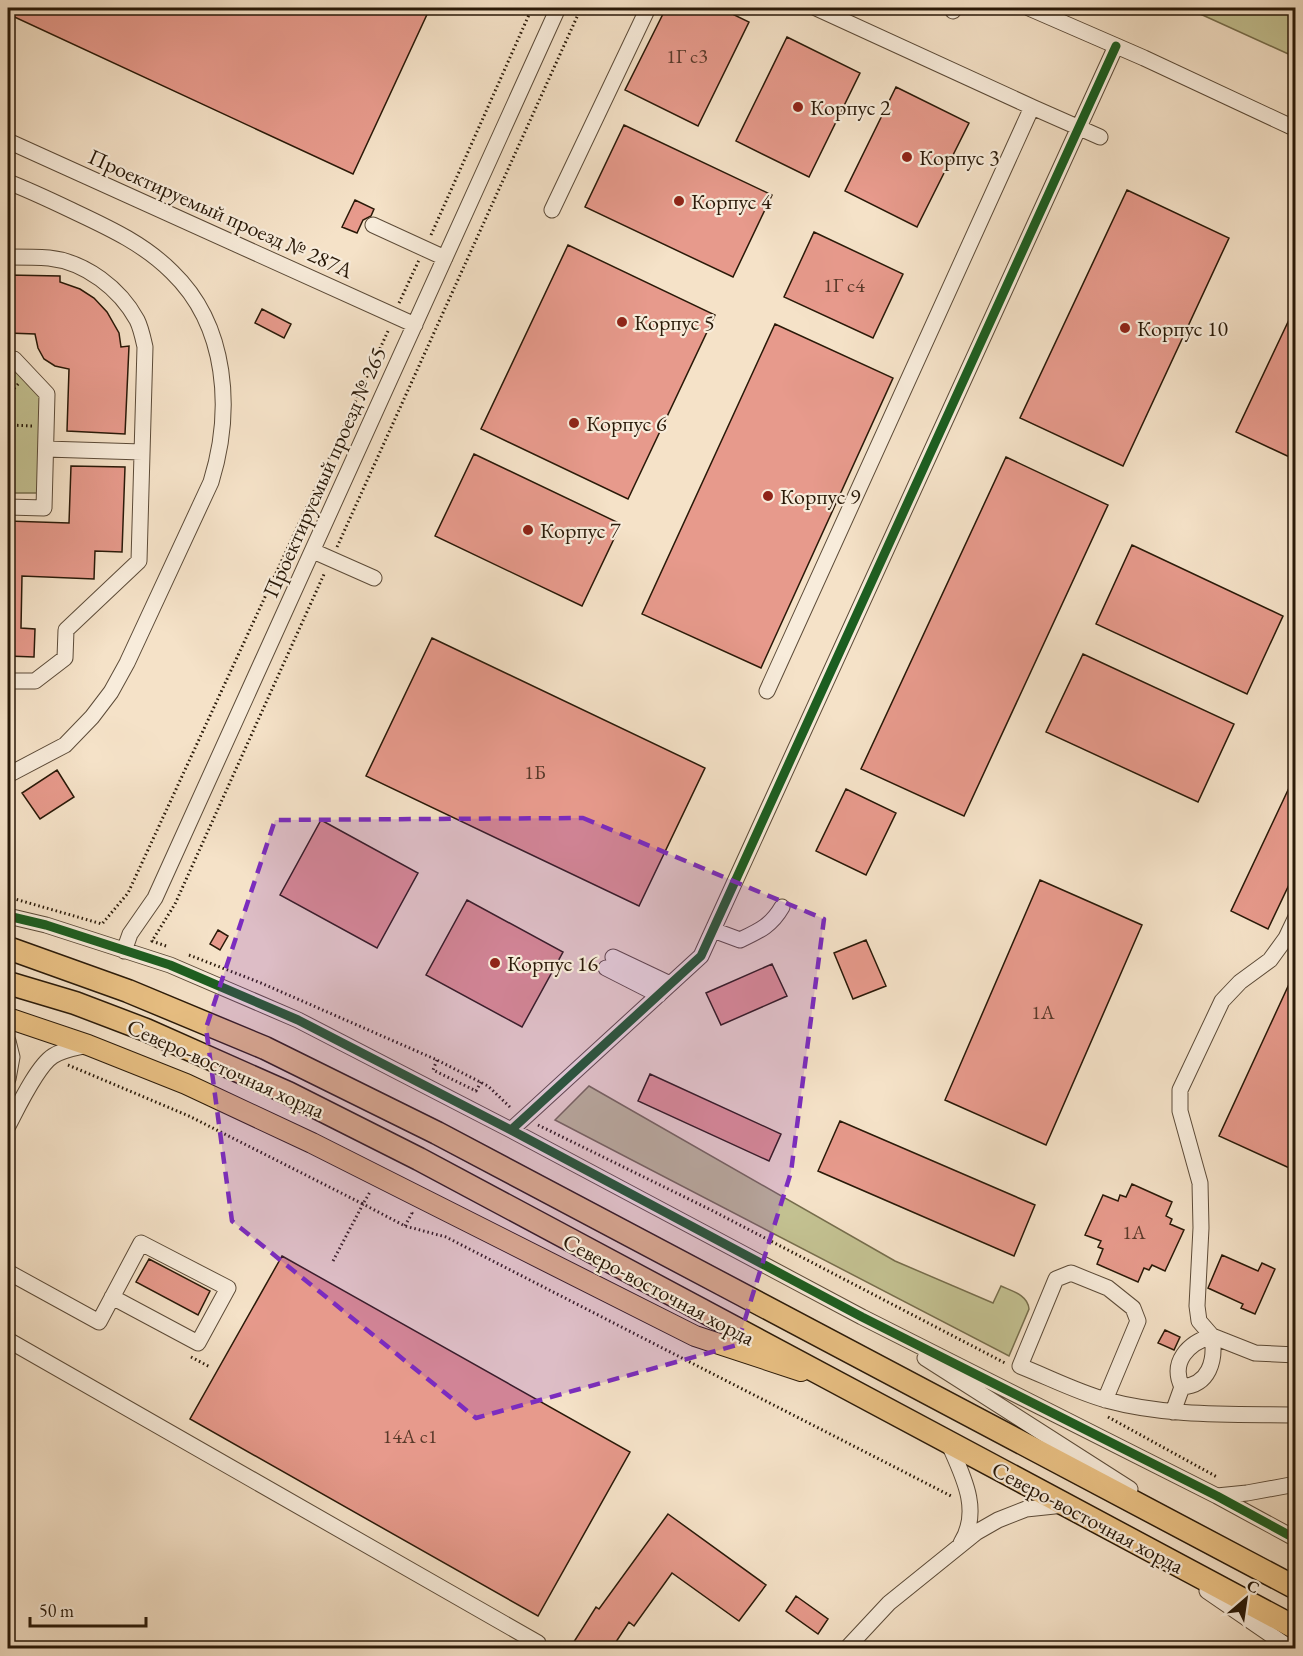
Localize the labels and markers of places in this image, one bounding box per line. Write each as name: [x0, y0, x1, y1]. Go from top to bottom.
place label: Корпус 2: [810, 93, 891, 122]
marker: Корпус 2: [791, 100, 805, 114]
place label: Корпус 3: [919, 143, 999, 172]
marker: Корпус 3: [900, 150, 914, 164]
place label: Корпус 4: [691, 187, 772, 216]
marker: Корпус 4: [672, 194, 686, 208]
place label: Корпус 5: [634, 308, 714, 337]
place label: Корпус 10: [1137, 314, 1228, 343]
marker: Корпус 5: [615, 315, 629, 329]
marker: Корпус 10: [1118, 321, 1132, 335]
place label: Корпус 6: [586, 409, 667, 438]
marker: Корпус 6: [567, 416, 581, 430]
place label: Корпус 9: [780, 482, 861, 511]
marker: Корпус 9: [761, 489, 775, 503]
place label: Корпус 7: [540, 516, 621, 545]
marker: Корпус 7: [521, 523, 535, 537]
place label: Корпус 16: [507, 949, 598, 978]
marker: Корпус 16: [488, 956, 502, 970]

